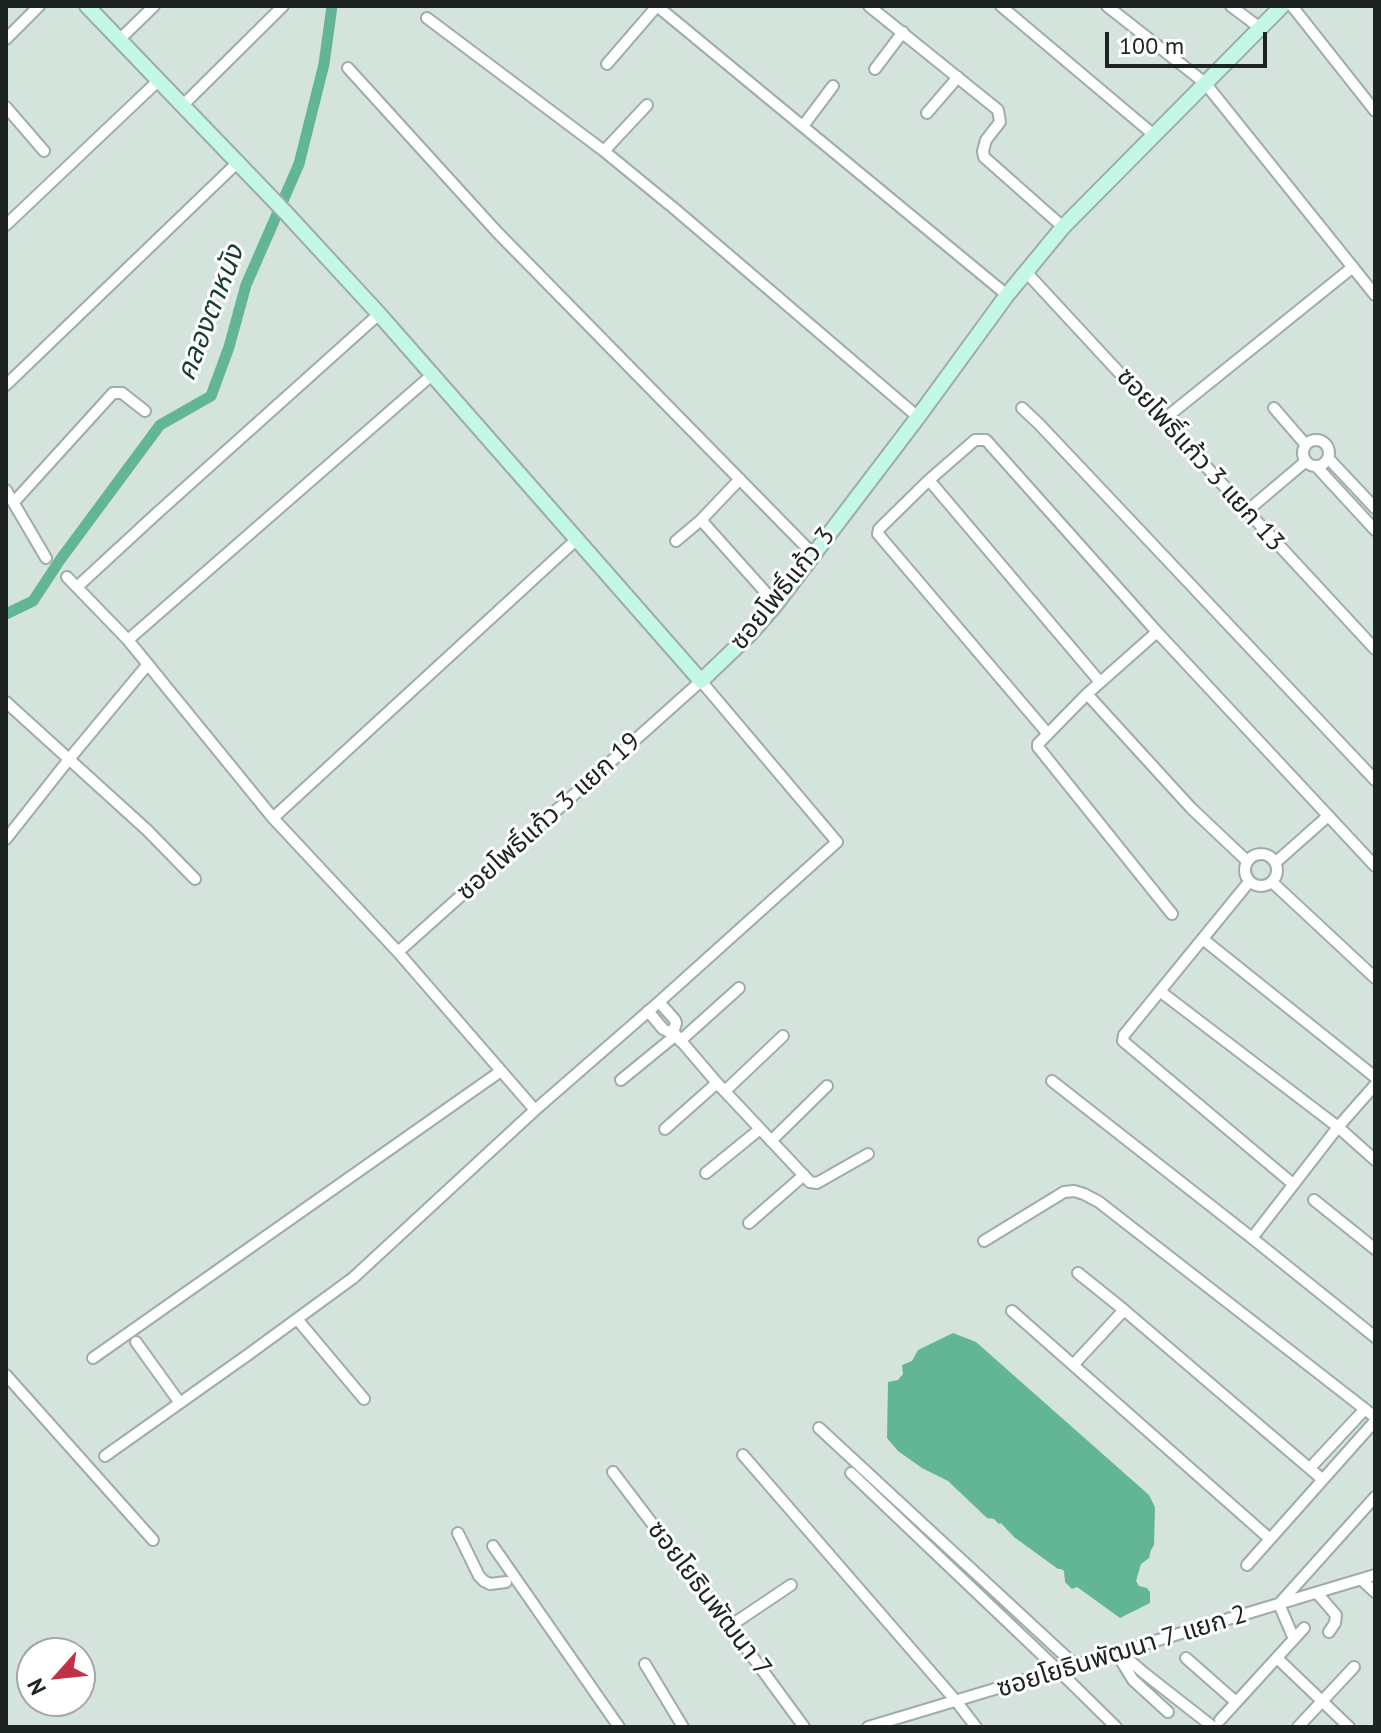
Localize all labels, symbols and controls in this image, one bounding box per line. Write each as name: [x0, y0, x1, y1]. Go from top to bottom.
scale bar: [1109, 16, 1271, 66]
text: 100 m: [1119, 30, 1184, 61]
water label: คลองตาหนัง: [170, 241, 252, 385]
street label: ซอยโพธิ์แก้ว 3 แยก 13: [1109, 362, 1291, 558]
street label: ซอยโพธิ์แก้ว 3: [724, 521, 842, 657]
street label: ซอยโพธิ์แก้ว 3 แยก 19: [451, 726, 647, 908]
street label: ซอยโยธินพัฒนา 7: [640, 1515, 778, 1683]
street label: ซอยโยธินพัฒนา 7 แยก 2: [993, 1599, 1251, 1705]
north arrow: [16, 1637, 96, 1717]
text: N: [21, 1674, 52, 1700]

